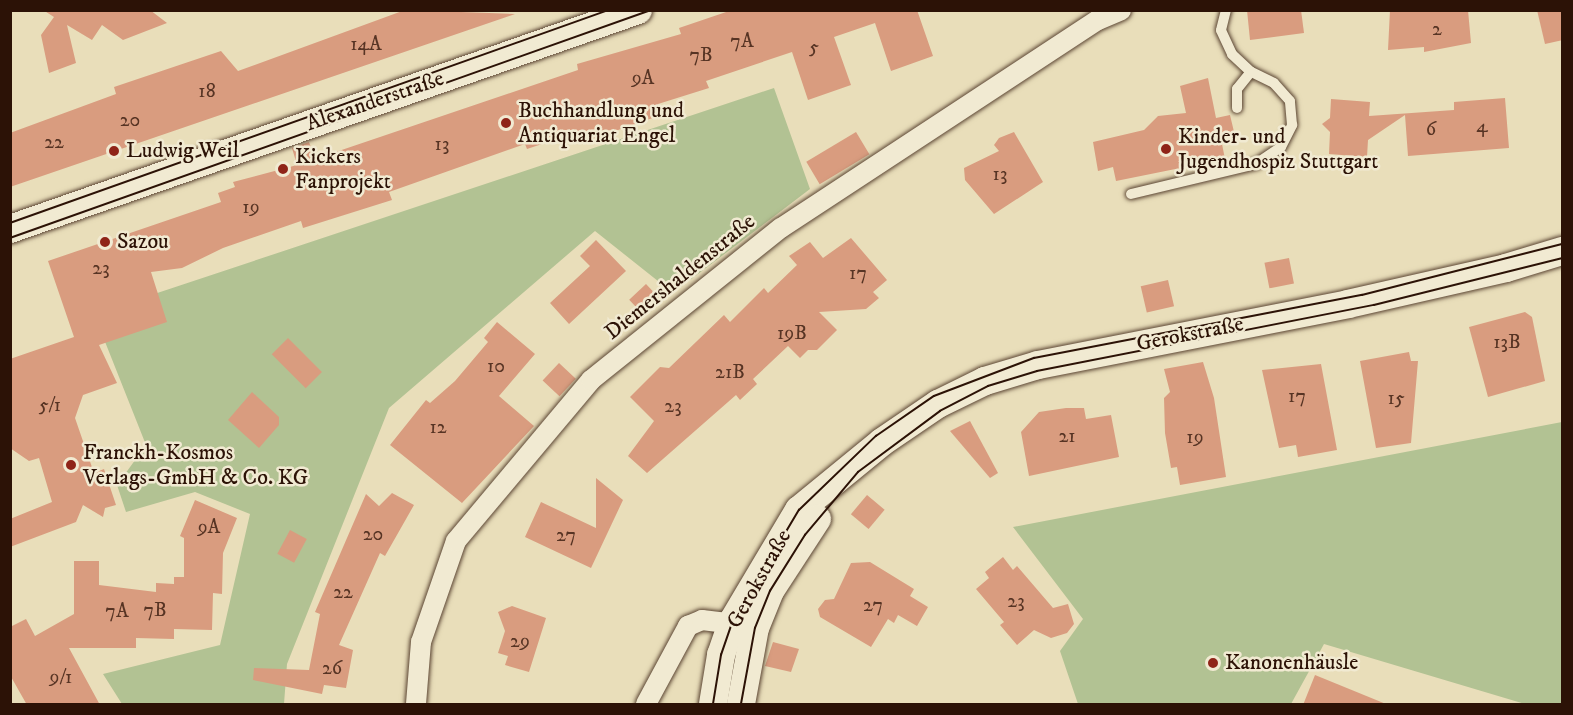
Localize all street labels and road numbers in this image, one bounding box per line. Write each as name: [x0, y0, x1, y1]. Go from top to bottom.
street label: Alexanderstraße: [303, 65, 447, 137]
street label: Diemershaldenstraße: [600, 208, 760, 346]
street label: Gerokstraße: [1134, 311, 1246, 357]
street label: Gerokstraße: [721, 525, 797, 633]

